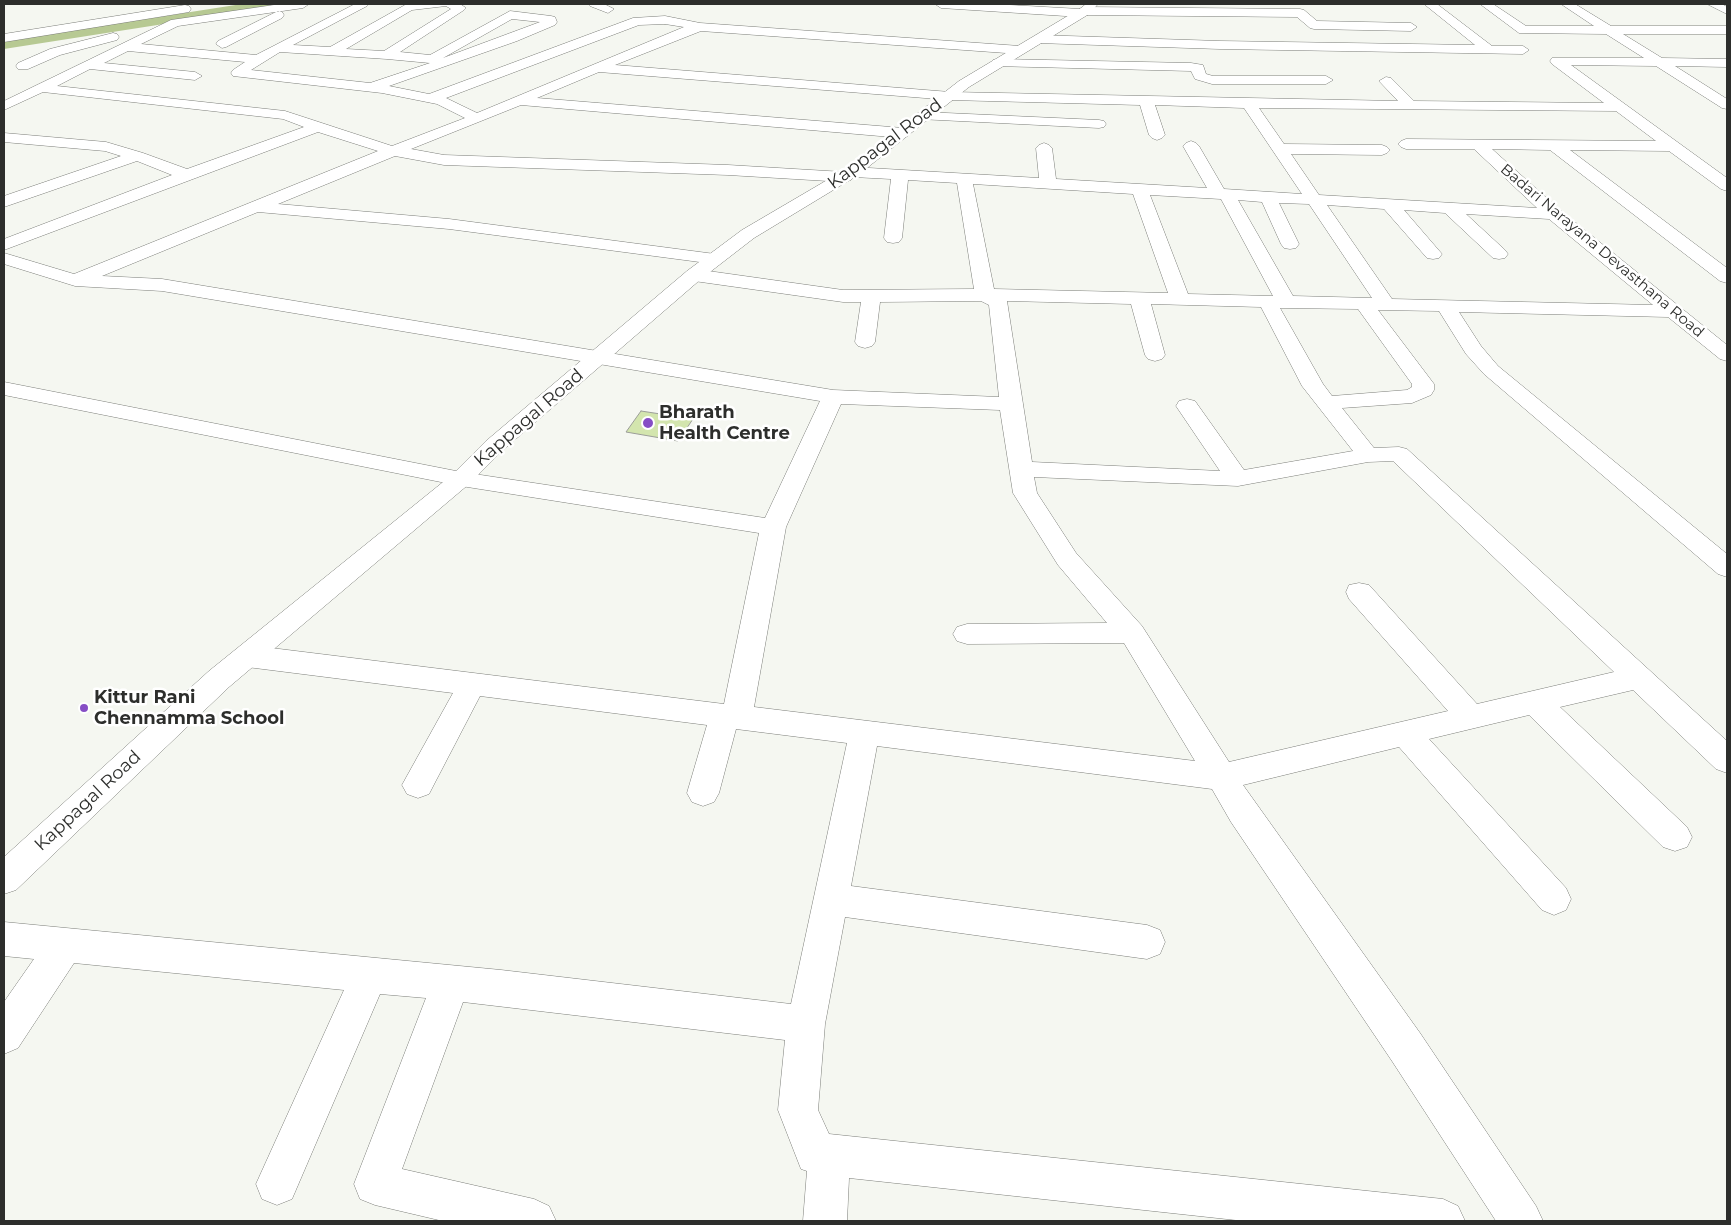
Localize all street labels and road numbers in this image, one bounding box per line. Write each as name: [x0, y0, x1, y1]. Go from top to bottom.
street label: Kappagal Road: [824, 94, 946, 194]
street label: Badari Narayana Devasthana Road: [1497, 160, 1707, 342]
street label: Kappagal Road: [470, 365, 588, 471]
street label: Kappagal Road: [30, 746, 146, 856]

